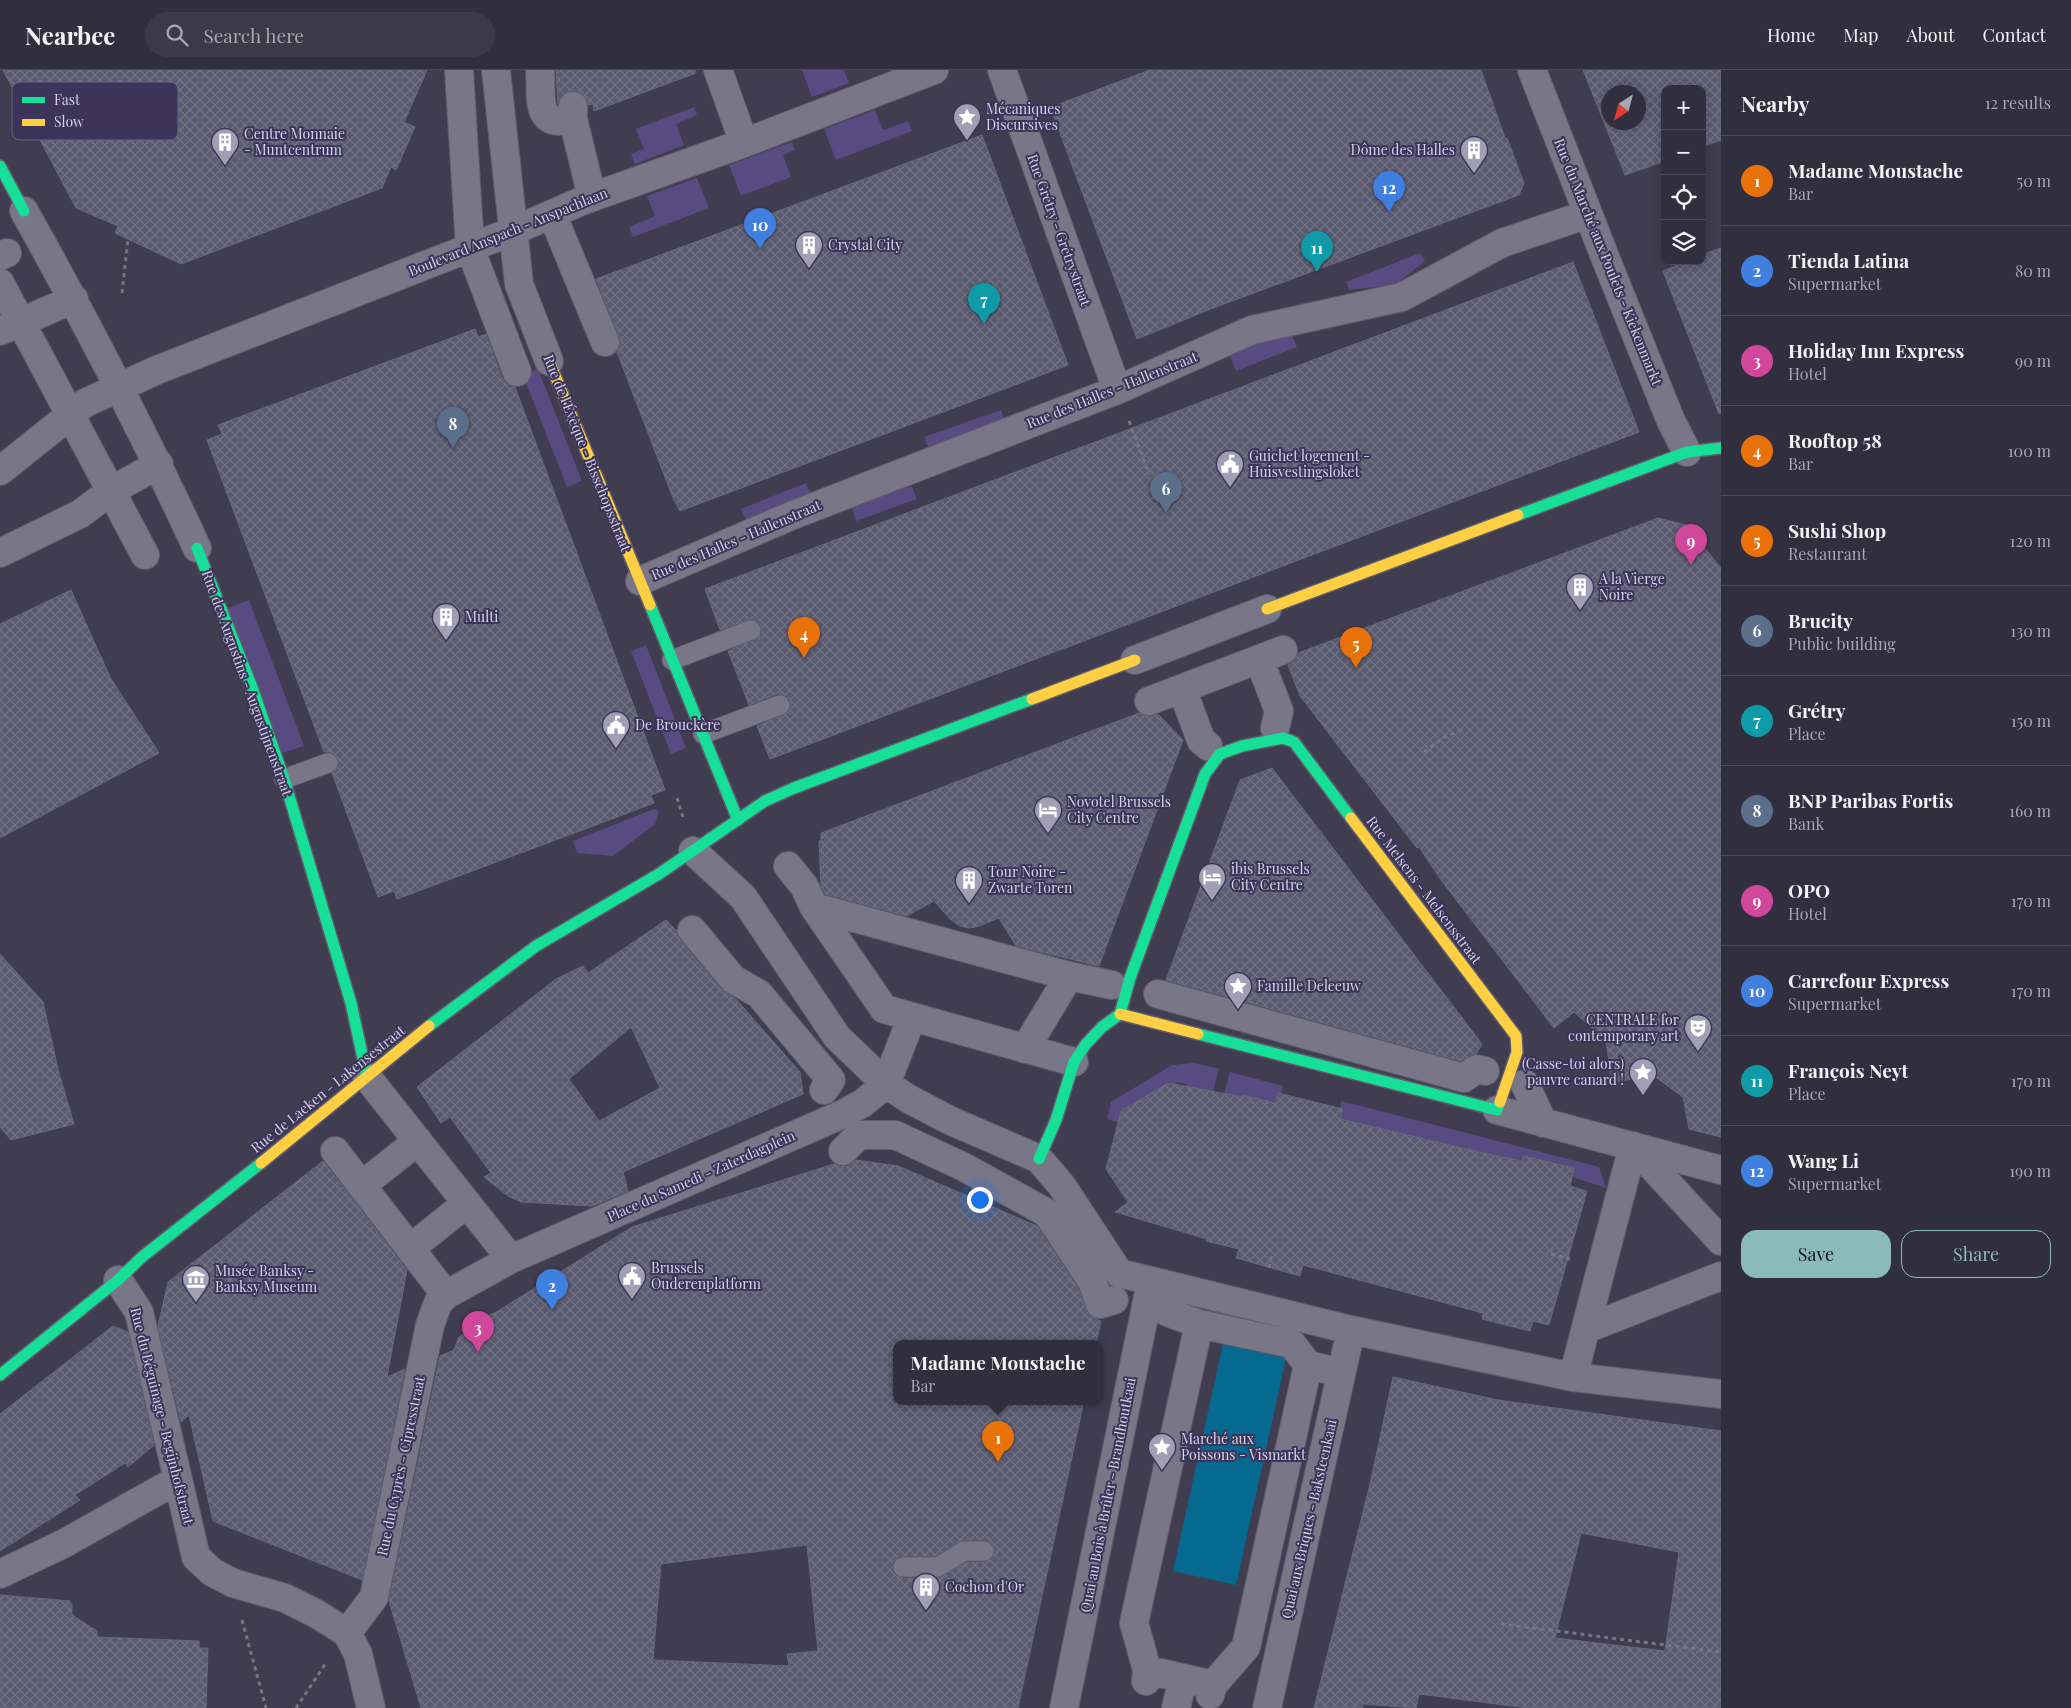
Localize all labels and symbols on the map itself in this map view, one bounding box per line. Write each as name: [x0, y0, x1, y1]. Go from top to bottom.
legend: [12, 82, 178, 140]
north arrow: [1601, 85, 1646, 130]
text: Fast: [54, 90, 81, 109]
place label: Mécaniques Discursives: [986, 99, 1061, 134]
place icon: Mécaniques Discursives: [952, 102, 982, 141]
text: Slow: [54, 112, 84, 131]
place label: Centre Monnaie - Muntcentrum: [244, 124, 345, 159]
building icon: Centre Monnaie - Muntcentrum: [210, 127, 240, 166]
building icon: Dôme des Halles: [1459, 135, 1489, 174]
street label: Rue du Marché aux Poulets - Kiekenmarkt: [1550, 135, 1667, 389]
place label: Dôme des Halles: [1351, 140, 1455, 159]
street label: Rue Grétry - Grétrystraat: [1023, 151, 1096, 309]
pin: 12: [1373, 171, 1405, 212]
street label: Boulevard Anspach - Anspachlaan: [405, 183, 611, 280]
pin: 10: [744, 208, 776, 249]
building icon: Crystal City: [794, 230, 824, 269]
pin: 11: [1301, 231, 1333, 272]
place label: Crystal City: [828, 235, 902, 254]
pin: 7: [968, 283, 1000, 324]
street label: Rue des Halles - Hallenstraat: [1024, 346, 1201, 433]
street label: Rue de l'Évêque - Bisschopsstraat: [539, 352, 636, 555]
pin: 8: [437, 407, 469, 448]
place label: Guichet logement - Huisvestingsloket: [1249, 446, 1370, 481]
public building icon: Guichet logement - Huisvestingsloket: [1215, 449, 1245, 488]
pin: 6: [1150, 472, 1182, 513]
street label: Rue des Halles - Hallenstraat: [648, 495, 824, 584]
pin: 9: [1675, 524, 1707, 565]
street label: Rue des Augustins - Augustijnenstraat: [198, 567, 298, 799]
place label: A la Vierge Noire: [1598, 569, 1665, 604]
building icon: A la Vierge Noire: [1565, 572, 1595, 611]
building icon: Multi: [431, 602, 461, 641]
place label: Multi: [465, 607, 498, 626]
pin: 4: [788, 617, 820, 658]
pin: 5: [1340, 627, 1372, 668]
public building icon: De Brouckère: [601, 710, 631, 749]
place label: De Brouckère: [635, 715, 720, 734]
place label: Novotel Brussels City Centre: [1067, 792, 1171, 827]
hotel icon: Novotel Brussels City Centre: [1033, 795, 1063, 834]
street label: Rue Melsens - Melsensstraat: [1363, 812, 1487, 968]
place label: ibis Brussels City Centre: [1231, 859, 1310, 894]
place label: Tour Noire - Zwarte Toren: [988, 862, 1073, 897]
hotel icon: ibis Brussels City Centre: [1197, 862, 1227, 901]
building icon: Tour Noire - Zwarte Toren: [954, 865, 984, 904]
place icon: Famille Deleeuw: [1223, 971, 1253, 1010]
place label: Famille Deleeuw: [1257, 976, 1361, 995]
place label: CENTRALE for contemporary art: [1568, 1010, 1680, 1045]
theatre icon: CENTRALE for contemporary art: [1683, 1013, 1713, 1052]
street label: Rue de Laeken - Lakensestraat: [247, 1020, 410, 1157]
place label: (Casse-toi alors) pauvre canard !: [1522, 1054, 1624, 1089]
place icon: (Casse-toi alors) pauvre canard !: [1628, 1057, 1658, 1096]
street label: Place du Samedi - Zaterdagplein: [604, 1125, 798, 1226]
your location: [967, 1187, 993, 1213]
place label: Brussels Ouderenplatform: [651, 1258, 761, 1293]
place label: Musée Banksy - Banksy Museum: [215, 1261, 318, 1296]
public building icon: Brussels Ouderenplatform: [617, 1261, 647, 1300]
museum icon: Musée Banksy - Banksy Museum: [181, 1264, 211, 1303]
pin: 2: [536, 1269, 568, 1310]
street label: Rue du Béguinage - Begijnhofstraat: [126, 1305, 199, 1527]
pin: 3: [462, 1311, 494, 1352]
street label: Rue du Cyprès - Cipresstraat: [372, 1373, 429, 1557]
street label: Quai au Bois à Brûler - Brandhoutkaai: [1075, 1376, 1140, 1614]
street label: Quai aux Briques - Baksteenkaai: [1276, 1417, 1341, 1620]
pin: 1: [982, 1421, 1014, 1462]
place label: Marché aux Poissons - Vismarkt: [1181, 1429, 1307, 1464]
place icon: Marché aux Poissons - Vismarkt: [1147, 1432, 1177, 1471]
building icon: Cochon d'Or: [911, 1572, 941, 1611]
place label: Cochon d'Or: [945, 1577, 1025, 1596]

